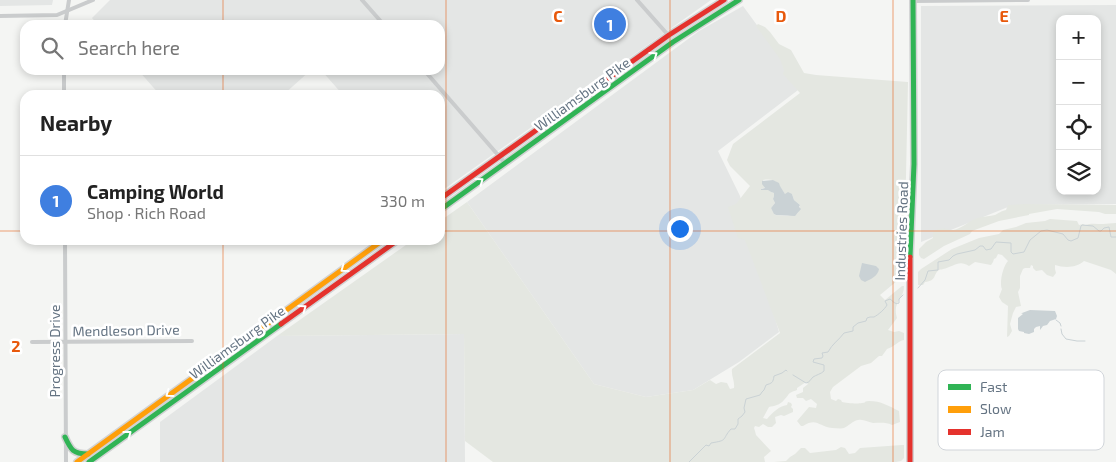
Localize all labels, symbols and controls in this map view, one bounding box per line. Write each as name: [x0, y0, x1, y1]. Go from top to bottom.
pin: 1: [594, 5, 626, 43]
text: C: [553, 6, 563, 25]
text: D: [776, 6, 787, 25]
text: E: [999, 6, 1009, 25]
map controls: [1056, 15, 1101, 195]
button: +: [1056, 15, 1101, 60]
search box: [20, 20, 445, 75]
icon: search: [38, 34, 66, 62]
text: Search here: [78, 36, 180, 59]
one-way arrow: [648, 53, 657, 61]
street label: Williamsburg Pike: [531, 54, 633, 134]
button: −: [1056, 60, 1101, 105]
button: locate: [1056, 105, 1101, 150]
text: Nearby: [40, 110, 112, 135]
button: layers: [1056, 150, 1101, 195]
one-way arrow: [474, 178, 483, 187]
text: Camping World: [87, 180, 224, 203]
street label: Industries Road: [891, 181, 911, 281]
text: 1: [53, 191, 59, 210]
text: 330 m: [380, 191, 425, 210]
text: Shop · Rich Road: [87, 203, 206, 222]
your location: [667, 216, 693, 242]
one-way arrow: [341, 263, 350, 271]
street label: Williamsburg Pike: [186, 302, 288, 382]
street label: Progress Drive: [46, 305, 63, 398]
one-way arrow: [297, 305, 307, 314]
street label: Mendleson Drive: [72, 321, 180, 339]
text: 2: [11, 336, 21, 355]
legend: [938, 370, 1104, 450]
text: Fast: [980, 378, 1007, 395]
one-way arrow: [166, 389, 175, 397]
text: Slow: [980, 400, 1012, 417]
text: Jam: [980, 423, 1005, 440]
one-way arrow: [123, 430, 132, 439]

